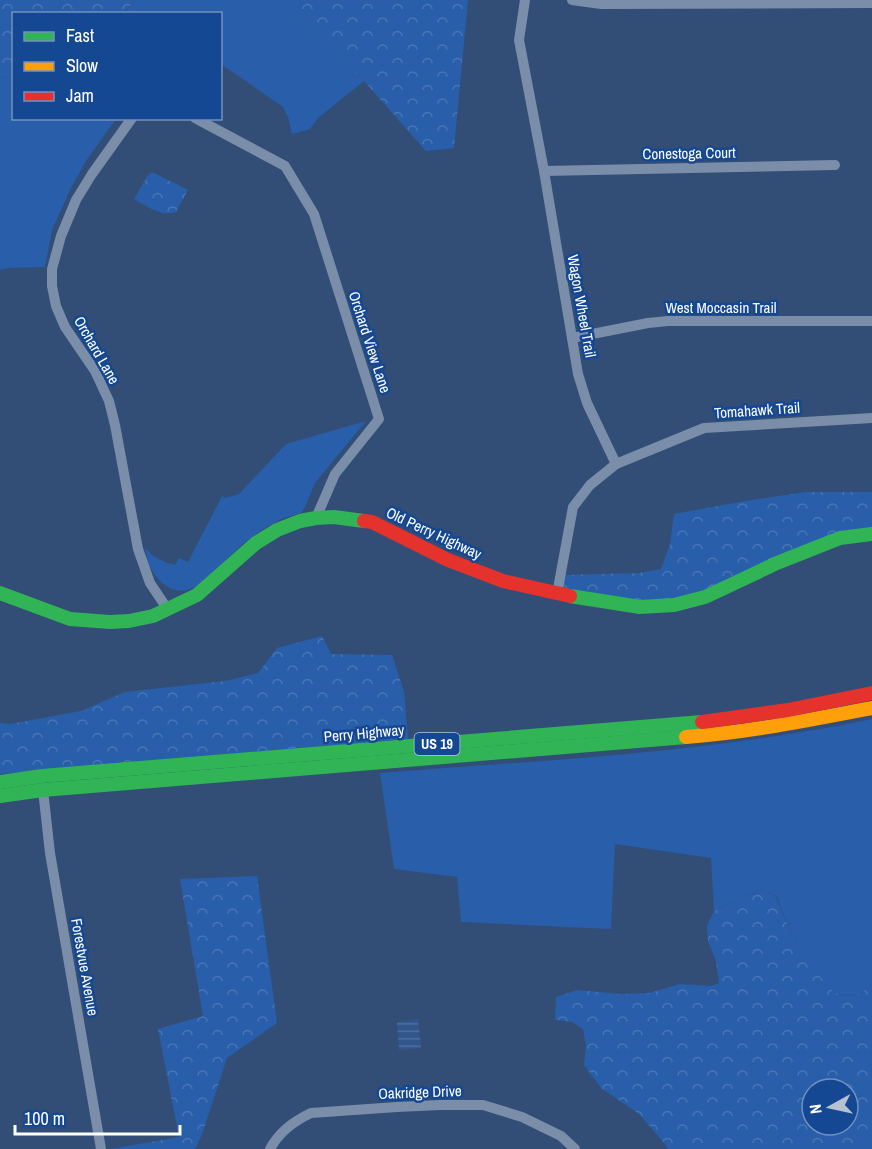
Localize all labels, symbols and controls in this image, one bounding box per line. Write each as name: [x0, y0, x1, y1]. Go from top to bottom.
legend: [12, 12, 222, 120]
text: Fast: [66, 23, 94, 48]
text: Slow: [66, 53, 98, 78]
text: Jam: [66, 83, 94, 108]
street label: Conestoga Court: [642, 142, 736, 164]
street label: Wagon Wheel Trail: [563, 253, 601, 359]
street label: Orchard View Lane: [344, 288, 396, 396]
street label: West Moccasin Trail: [665, 297, 777, 318]
street label: Orchard Lane: [69, 312, 125, 388]
street label: Tomahawk Trail: [713, 397, 801, 423]
street label: Old Perry Highway: [383, 502, 486, 565]
street label: Perry Highway: [323, 719, 406, 747]
road number: US 19: [414, 733, 460, 755]
street label: Forestvue Avenue: [66, 917, 104, 1017]
north arrow: [800, 1077, 860, 1137]
street label: Oakridge Drive: [378, 1080, 462, 1104]
scale bar: [15, 1098, 180, 1136]
text: N: [804, 1103, 827, 1115]
text: 100 m: [24, 1106, 65, 1131]

